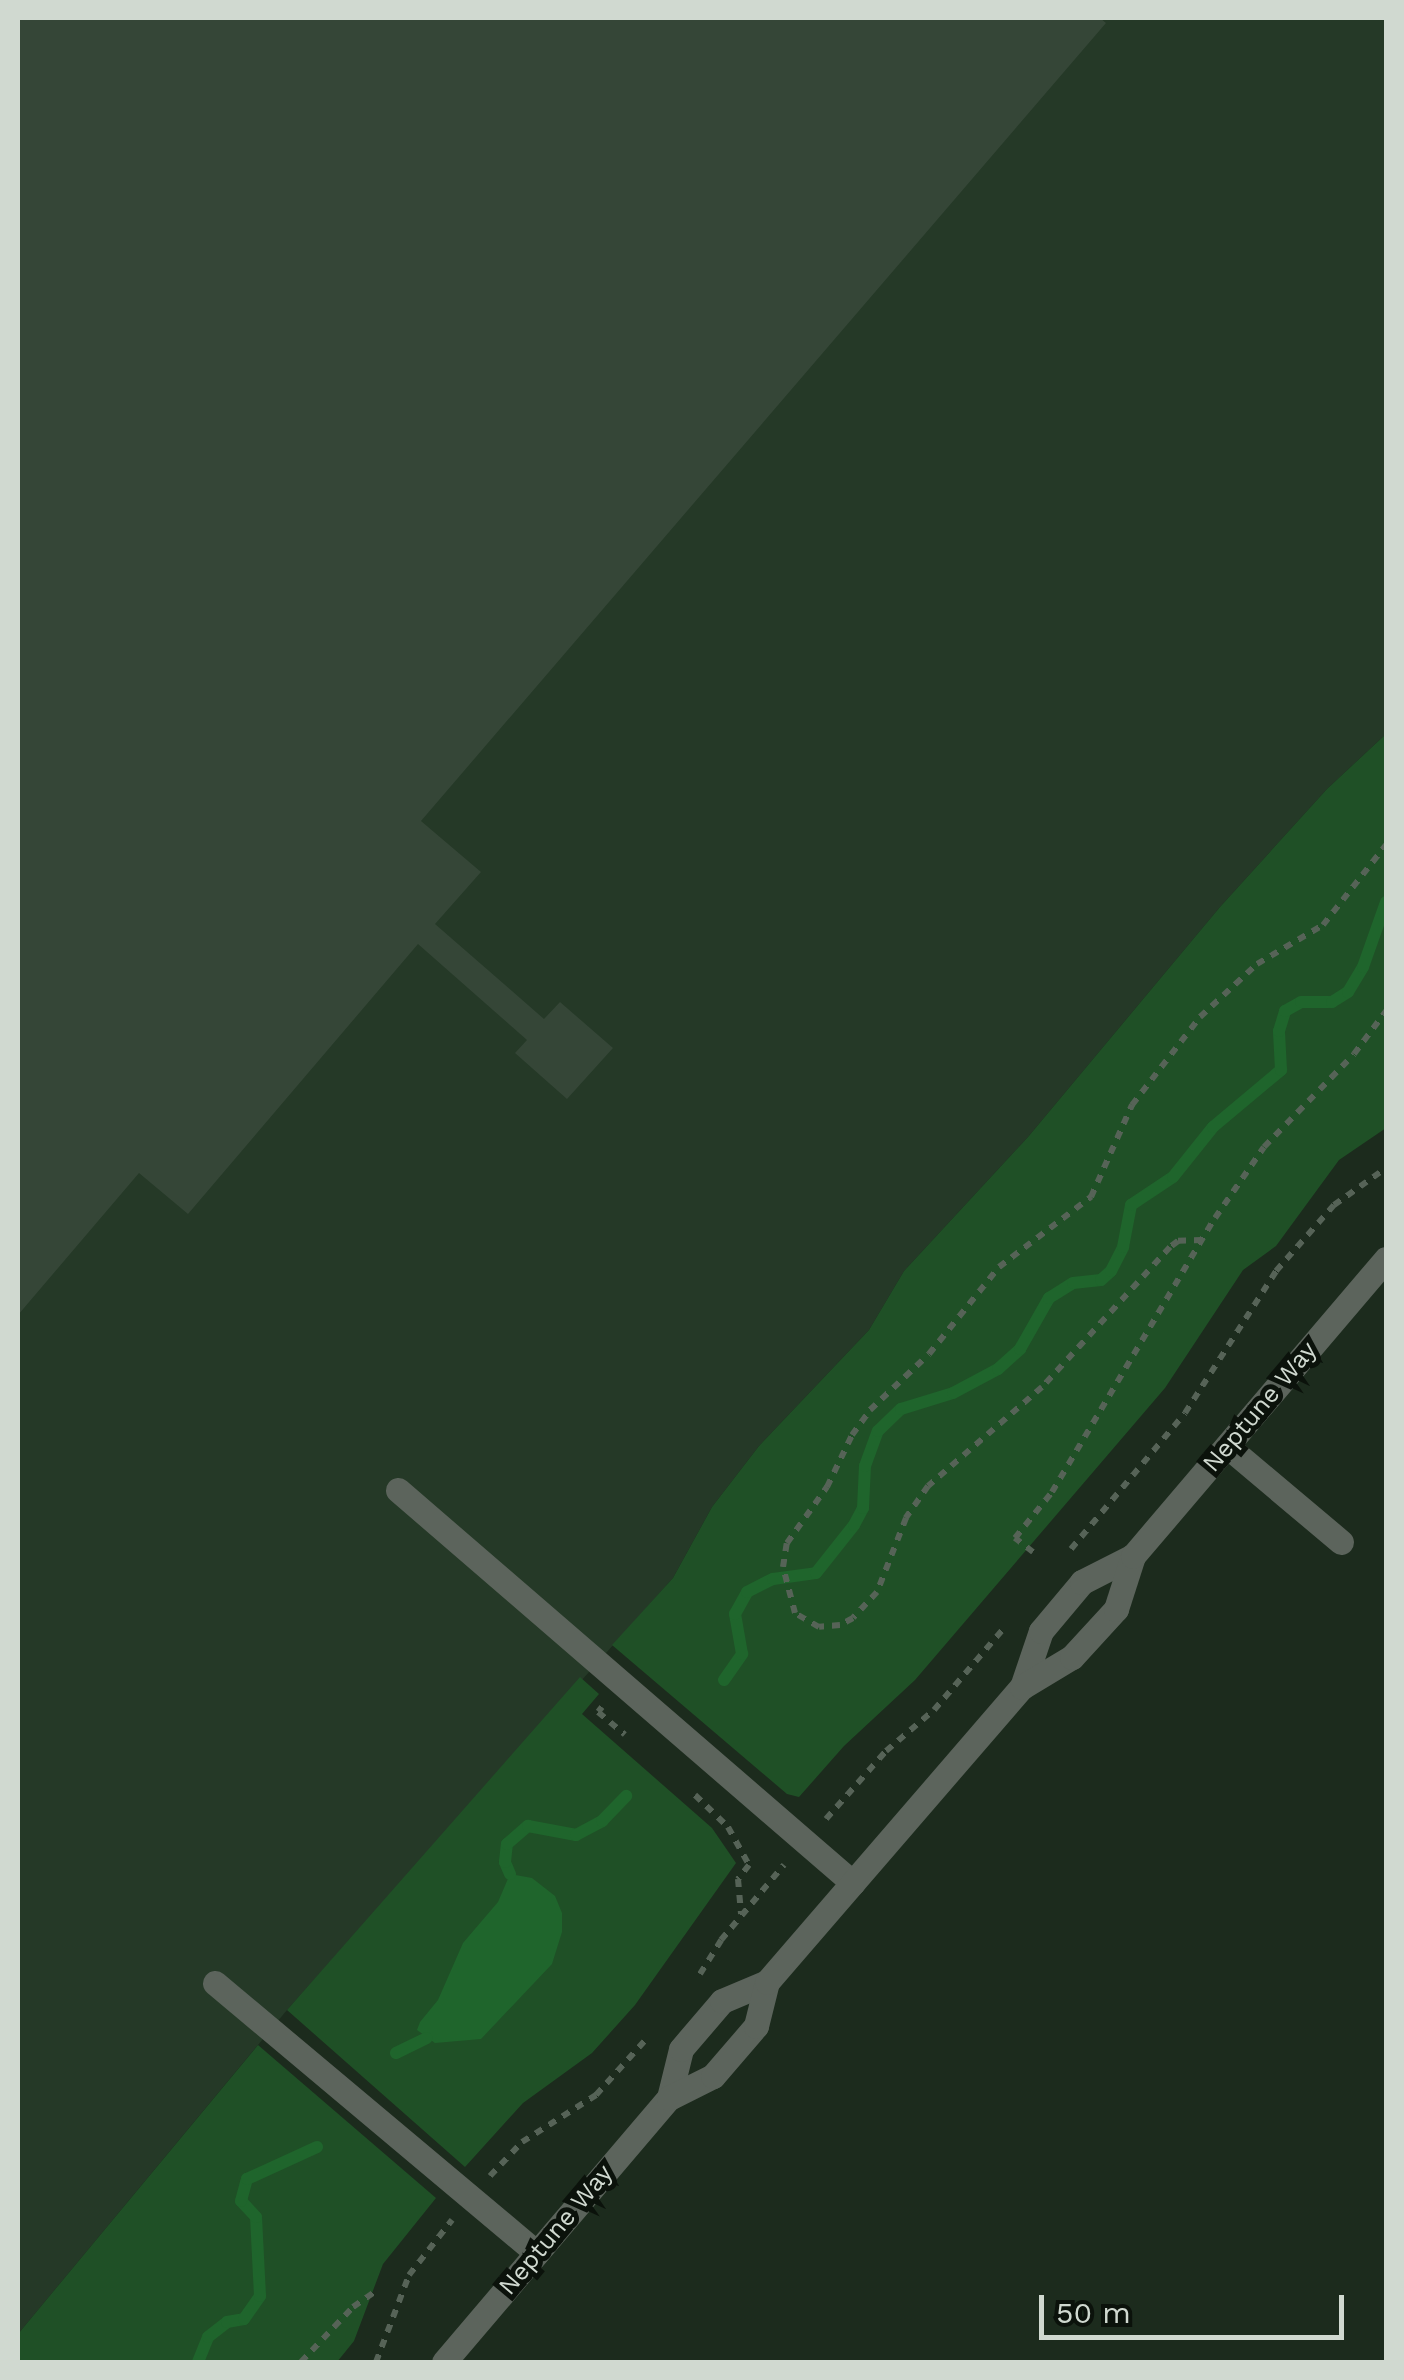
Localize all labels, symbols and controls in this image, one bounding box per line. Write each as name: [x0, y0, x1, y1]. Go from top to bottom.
street label: Neptune Way: [1197, 1335, 1323, 1479]
street label: Neptune Way: [493, 2158, 619, 2302]
scale bar: [1044, 2275, 1349, 2337]
text: 50 m: [1056, 2295, 1131, 2330]

